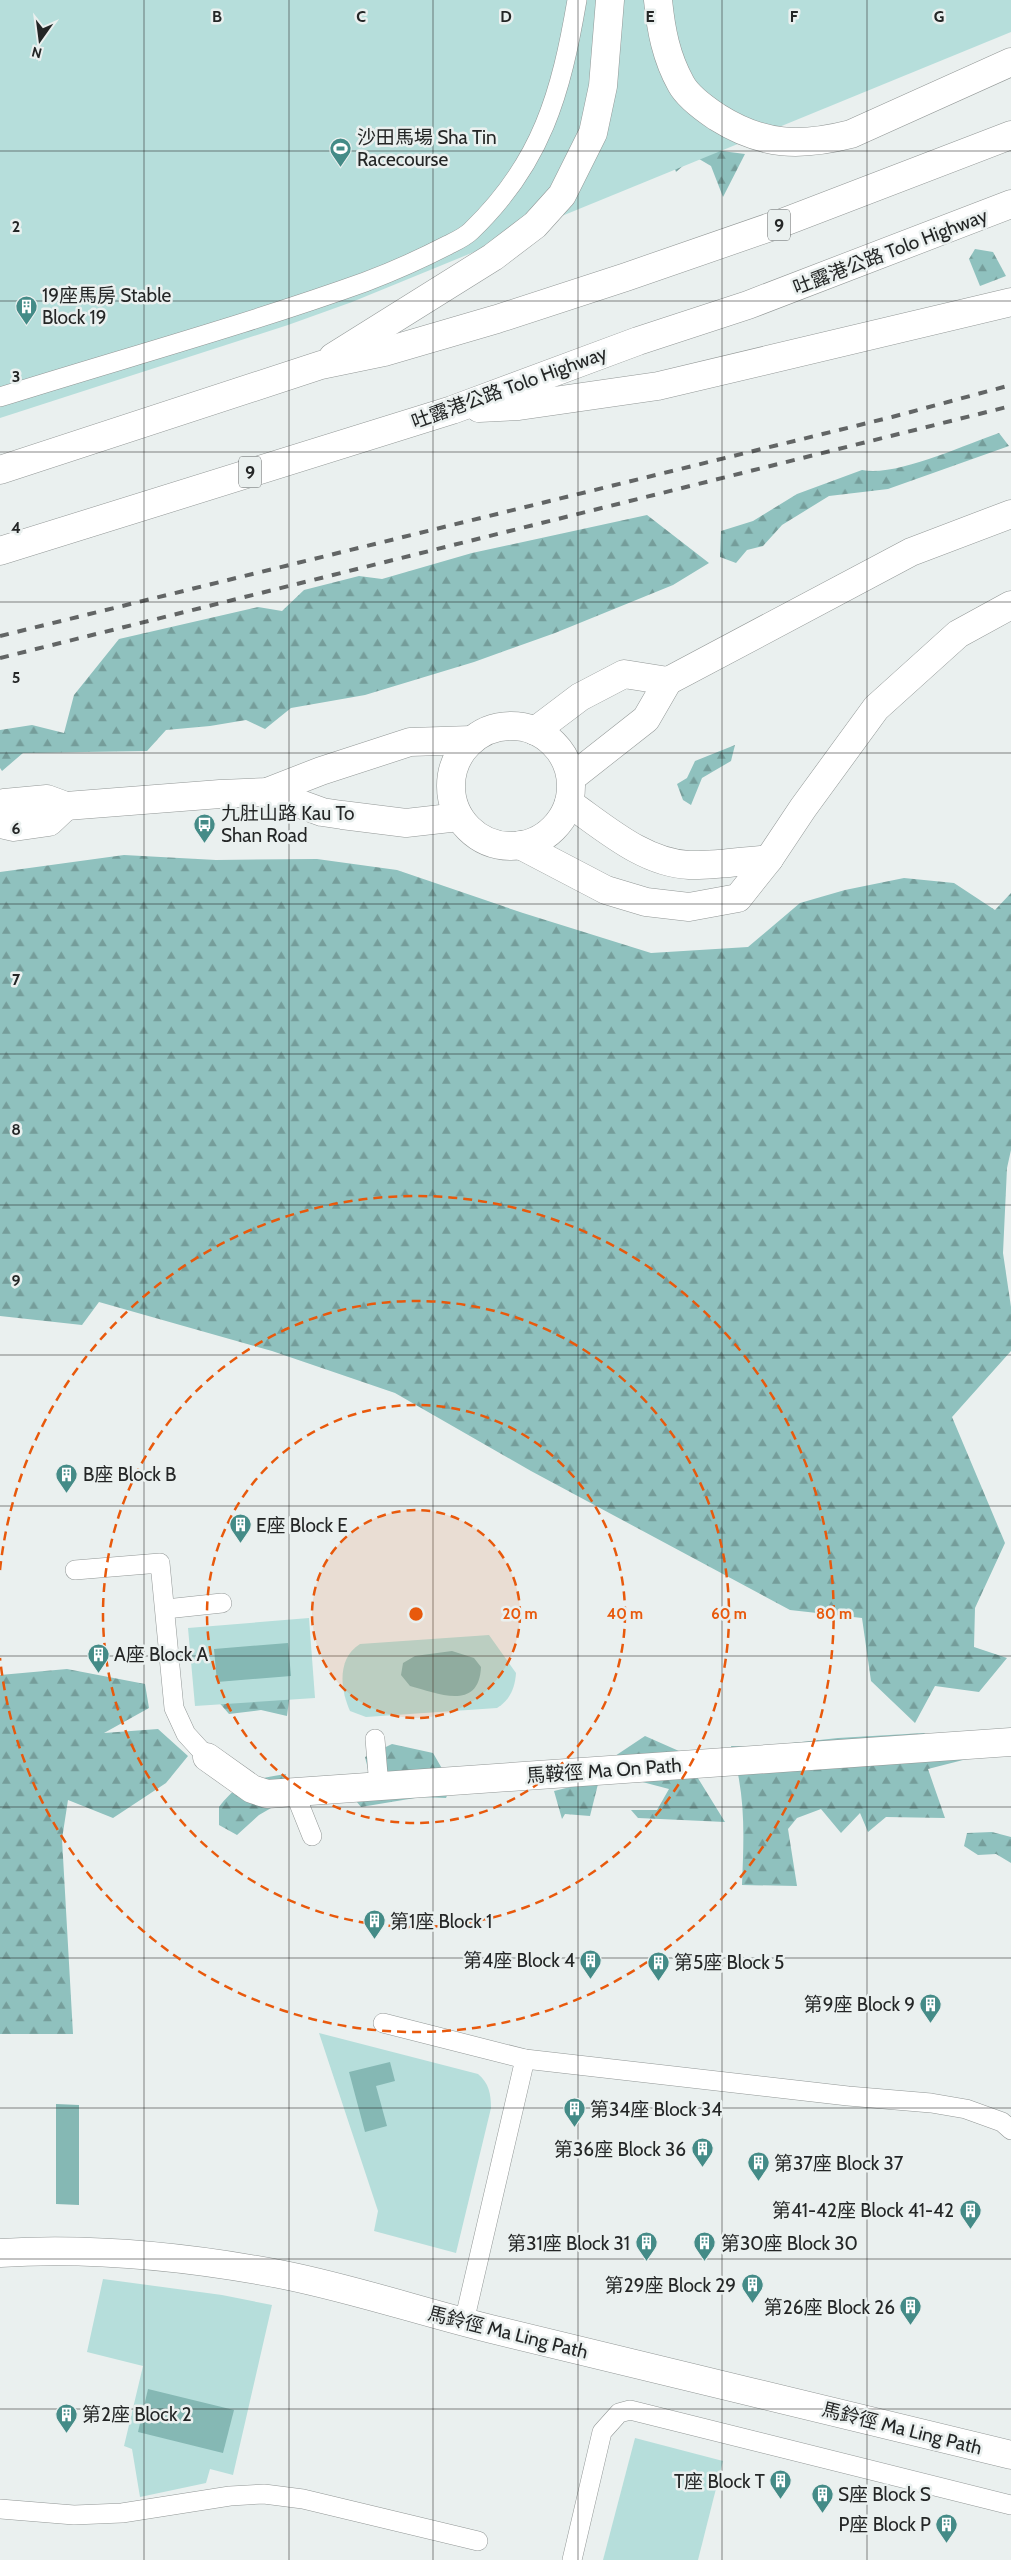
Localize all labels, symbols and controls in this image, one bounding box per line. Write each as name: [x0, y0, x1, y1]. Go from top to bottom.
text: B: [212, 7, 222, 26]
text: C: [356, 7, 366, 26]
text: D: [500, 7, 512, 26]
text: E: [645, 7, 655, 26]
text: F: [790, 7, 799, 26]
text: G: [934, 7, 944, 26]
north arrow: [15, 15, 65, 65]
text: N: [30, 43, 44, 63]
place label: 沙田馬場 Sha Tin Racecourse: [357, 126, 497, 171]
sports icon: 沙田馬場 Sha Tin Racecourse: [329, 136, 353, 167]
street label: 吐露港公路 Tolo Highway: [790, 204, 991, 299]
road number: 9: [768, 210, 790, 240]
text: 2: [12, 217, 20, 236]
place label: 19座馬房 Stable Block 19: [42, 284, 172, 329]
building icon: 19座馬房 Stable Block 19: [14, 294, 38, 325]
street label: 吐露港公路 Tolo Highway: [408, 341, 610, 434]
text: 3: [12, 367, 20, 386]
road number: 9: [239, 457, 261, 488]
text: 4: [11, 518, 21, 537]
text: 5: [12, 668, 20, 687]
place label: 九肚山路 Kau To Shan Road: [221, 802, 354, 847]
bus stop icon: 九肚山路 Kau To Shan Road: [193, 812, 217, 843]
text: 6: [12, 819, 21, 838]
text: 7: [12, 970, 21, 989]
text: 8: [11, 1120, 21, 1139]
text: 9: [12, 1271, 21, 1290]
building icon: B座 Block B: [55, 1462, 79, 1493]
place label: B座 Block B: [83, 1463, 176, 1486]
building icon: E座 Block E: [228, 1513, 252, 1544]
place label: E座 Block E: [256, 1514, 348, 1537]
centre of rings: [407, 1605, 425, 1623]
text: 20 m: [503, 1605, 537, 1623]
text: 40 m: [607, 1605, 643, 1623]
text: 60 m: [711, 1605, 747, 1623]
text: 80 m: [816, 1605, 852, 1623]
building icon: A座 Block A: [86, 1642, 110, 1673]
place label: A座 Block A: [114, 1643, 208, 1666]
street label: 馬鞍徑 Ma On Path: [526, 1754, 682, 1787]
building icon: 第1座 Block 1: [362, 1909, 386, 1940]
place label: 第1座 Block 1: [390, 1910, 492, 1933]
building icon: 第4座 Block 4: [579, 1948, 603, 1979]
place label: 第4座 Block 4: [463, 1949, 575, 1972]
building icon: 第5座 Block 5: [646, 1950, 670, 1981]
place label: 第5座 Block 5: [674, 1951, 784, 1974]
building icon: 第9座 Block 9: [919, 1992, 943, 2023]
place label: 第9座 Block 9: [804, 1993, 915, 2016]
building icon: 第34座 Block 34: [562, 2097, 586, 2128]
place label: 第34座 Block 34: [590, 2098, 722, 2121]
building icon: 第36座 Block 36: [690, 2137, 714, 2168]
place label: 第36座 Block 36: [554, 2138, 686, 2161]
building icon: 第37座 Block 37: [746, 2151, 770, 2182]
place label: 第37座 Block 37: [774, 2152, 904, 2175]
building icon: 第41-42座 Block 41-42: [958, 2198, 982, 2229]
place label: 第41-42座 Block 41-42: [772, 2199, 954, 2222]
building icon: 第31座 Block 31: [634, 2231, 658, 2262]
building icon: 第30座 Block 30: [693, 2231, 717, 2262]
place label: 第31座 Block 31: [507, 2232, 630, 2255]
place label: 第30座 Block 30: [721, 2232, 858, 2255]
building icon: 第29座 Block 29: [740, 2273, 764, 2304]
place label: 第29座 Block 29: [605, 2274, 736, 2297]
building icon: 第26座 Block 26: [899, 2295, 923, 2326]
place label: 第26座 Block 26: [764, 2296, 895, 2319]
street label: 馬鈴徑 Ma Ling Path: [425, 2301, 590, 2363]
street label: 馬鈴徑 Ma Ling Path: [819, 2397, 984, 2459]
building icon: 第2座 Block 2: [54, 2402, 78, 2433]
place label: 第2座 Block 2: [82, 2403, 192, 2426]
building icon: T座 Block T: [769, 2469, 793, 2500]
place label: T座 Block T: [674, 2470, 765, 2493]
building icon: S座 Block S: [810, 2482, 834, 2513]
place label: S座 Block S: [838, 2483, 931, 2506]
building icon: P座 Block P: [935, 2512, 959, 2543]
place label: P座 Block P: [839, 2513, 931, 2536]

